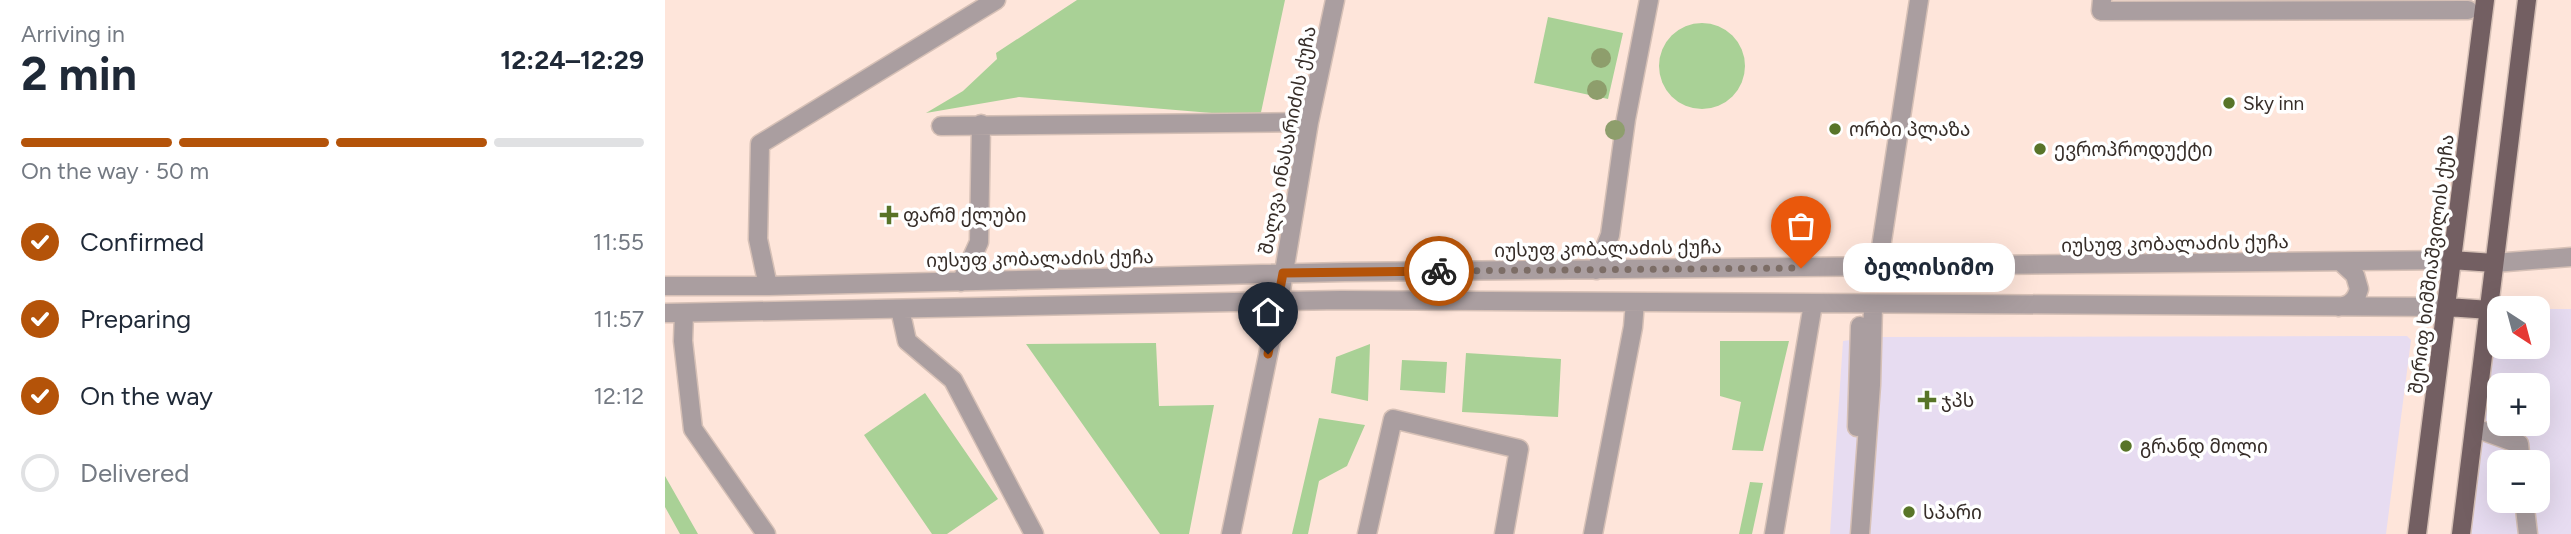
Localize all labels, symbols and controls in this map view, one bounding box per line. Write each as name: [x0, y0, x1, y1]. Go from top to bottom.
text: Arriving in: [21, 20, 125, 48]
street label: შალვა ინასარიძის ქუჩა: [1254, 24, 1322, 256]
text: 12:24–12:29: [500, 44, 644, 76]
text: 2 min: [21, 46, 137, 102]
place label: Sky inn: [2243, 92, 2304, 115]
marker: Sky inn: [2221, 95, 2237, 111]
place label: ორბი პლაზა: [1849, 118, 1971, 142]
marker: ორბი პლაზა: [1827, 121, 1843, 137]
street label: შერიფ ხიმშიაშვილის ქუჩა: [2404, 133, 2460, 395]
place label: ევროპროდუქტი: [2054, 138, 2213, 162]
marker: ევროპროდუქტი: [2032, 141, 2048, 157]
text: On the way · 50 m: [21, 157, 209, 185]
pin: [1771, 196, 1831, 268]
place label: ფარმ ქლუბი: [903, 204, 1026, 228]
marker: ფარმ ქლუბი: [881, 207, 897, 223]
icon: bag: [1782, 207, 1820, 245]
icon: check: [21, 223, 59, 261]
text: Confirmed: [80, 226, 204, 258]
text: 11:55: [593, 228, 644, 256]
street label: იუსუფ კობალაძის ქუჩა: [2061, 230, 2289, 258]
street label: იუსუფ კობალაძის ქუჩა: [1494, 235, 1722, 263]
courier: [1404, 236, 1474, 306]
callout: ბელისიმო: [1843, 244, 2015, 292]
street label: იუსუფ კობალაძის ქუჩა: [926, 245, 1154, 273]
icon: bike: [1420, 252, 1458, 290]
text: ბელისიმო: [1864, 253, 1994, 281]
pin: [1238, 282, 1298, 354]
icon: home: [1249, 293, 1287, 331]
north arrow: [2487, 296, 2550, 359]
map controls: [2487, 296, 2550, 513]
icon: check: [21, 300, 59, 338]
text: Preparing: [80, 303, 191, 335]
text: 11:57: [594, 305, 644, 333]
button: +: [2487, 373, 2550, 436]
icon: check: [21, 377, 59, 415]
text: On the way: [80, 380, 213, 412]
text: 12:12: [593, 382, 644, 410]
place label: ჯპს: [1941, 389, 1974, 412]
marker: ჯპს: [1919, 392, 1935, 408]
place label: გრანდ მოლი: [2140, 435, 2268, 459]
marker: გრანდ მოლი: [2118, 438, 2134, 454]
button: −: [2487, 450, 2550, 513]
text: Delivered: [80, 457, 189, 489]
place label: სპარი: [1923, 501, 1982, 524]
marker: სპარი: [1901, 504, 1917, 520]

